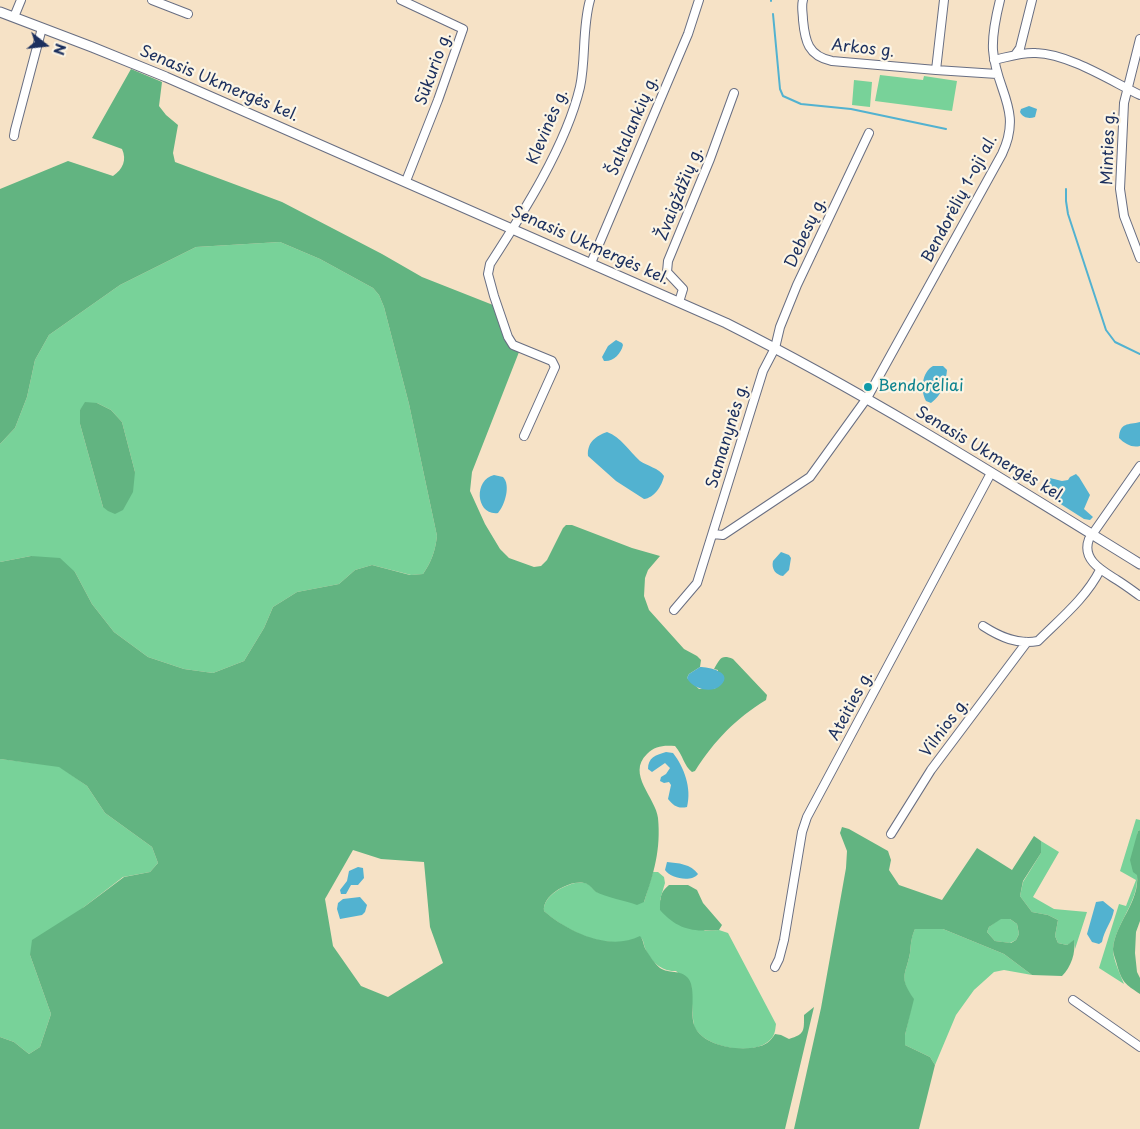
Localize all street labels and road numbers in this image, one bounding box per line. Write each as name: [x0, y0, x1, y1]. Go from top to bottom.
street label: Sūkurio g.: [412, 30, 456, 108]
street label: Arkos g.: [830, 36, 896, 62]
street label: Senasis Ukmergės kel.: [137, 42, 301, 126]
street label: Šaltalankių g.: [603, 73, 663, 179]
street label: Klevinės g.: [524, 86, 572, 168]
street label: Minties g.: [1098, 111, 1120, 185]
street label: Bendorėlių 1-oji al.: [918, 132, 1002, 266]
street label: Žvaigždžių g.: [653, 144, 707, 244]
street label: Debesų g.: [781, 195, 831, 271]
street label: Senasis Ukmergės kel.: [508, 202, 672, 290]
street label: Samanynės g.: [703, 381, 753, 491]
street label: Senasis Ukmergės kel.: [912, 403, 1068, 507]
street label: Ateities g.: [825, 668, 877, 744]
street label: Vilnios g.: [917, 695, 973, 761]

